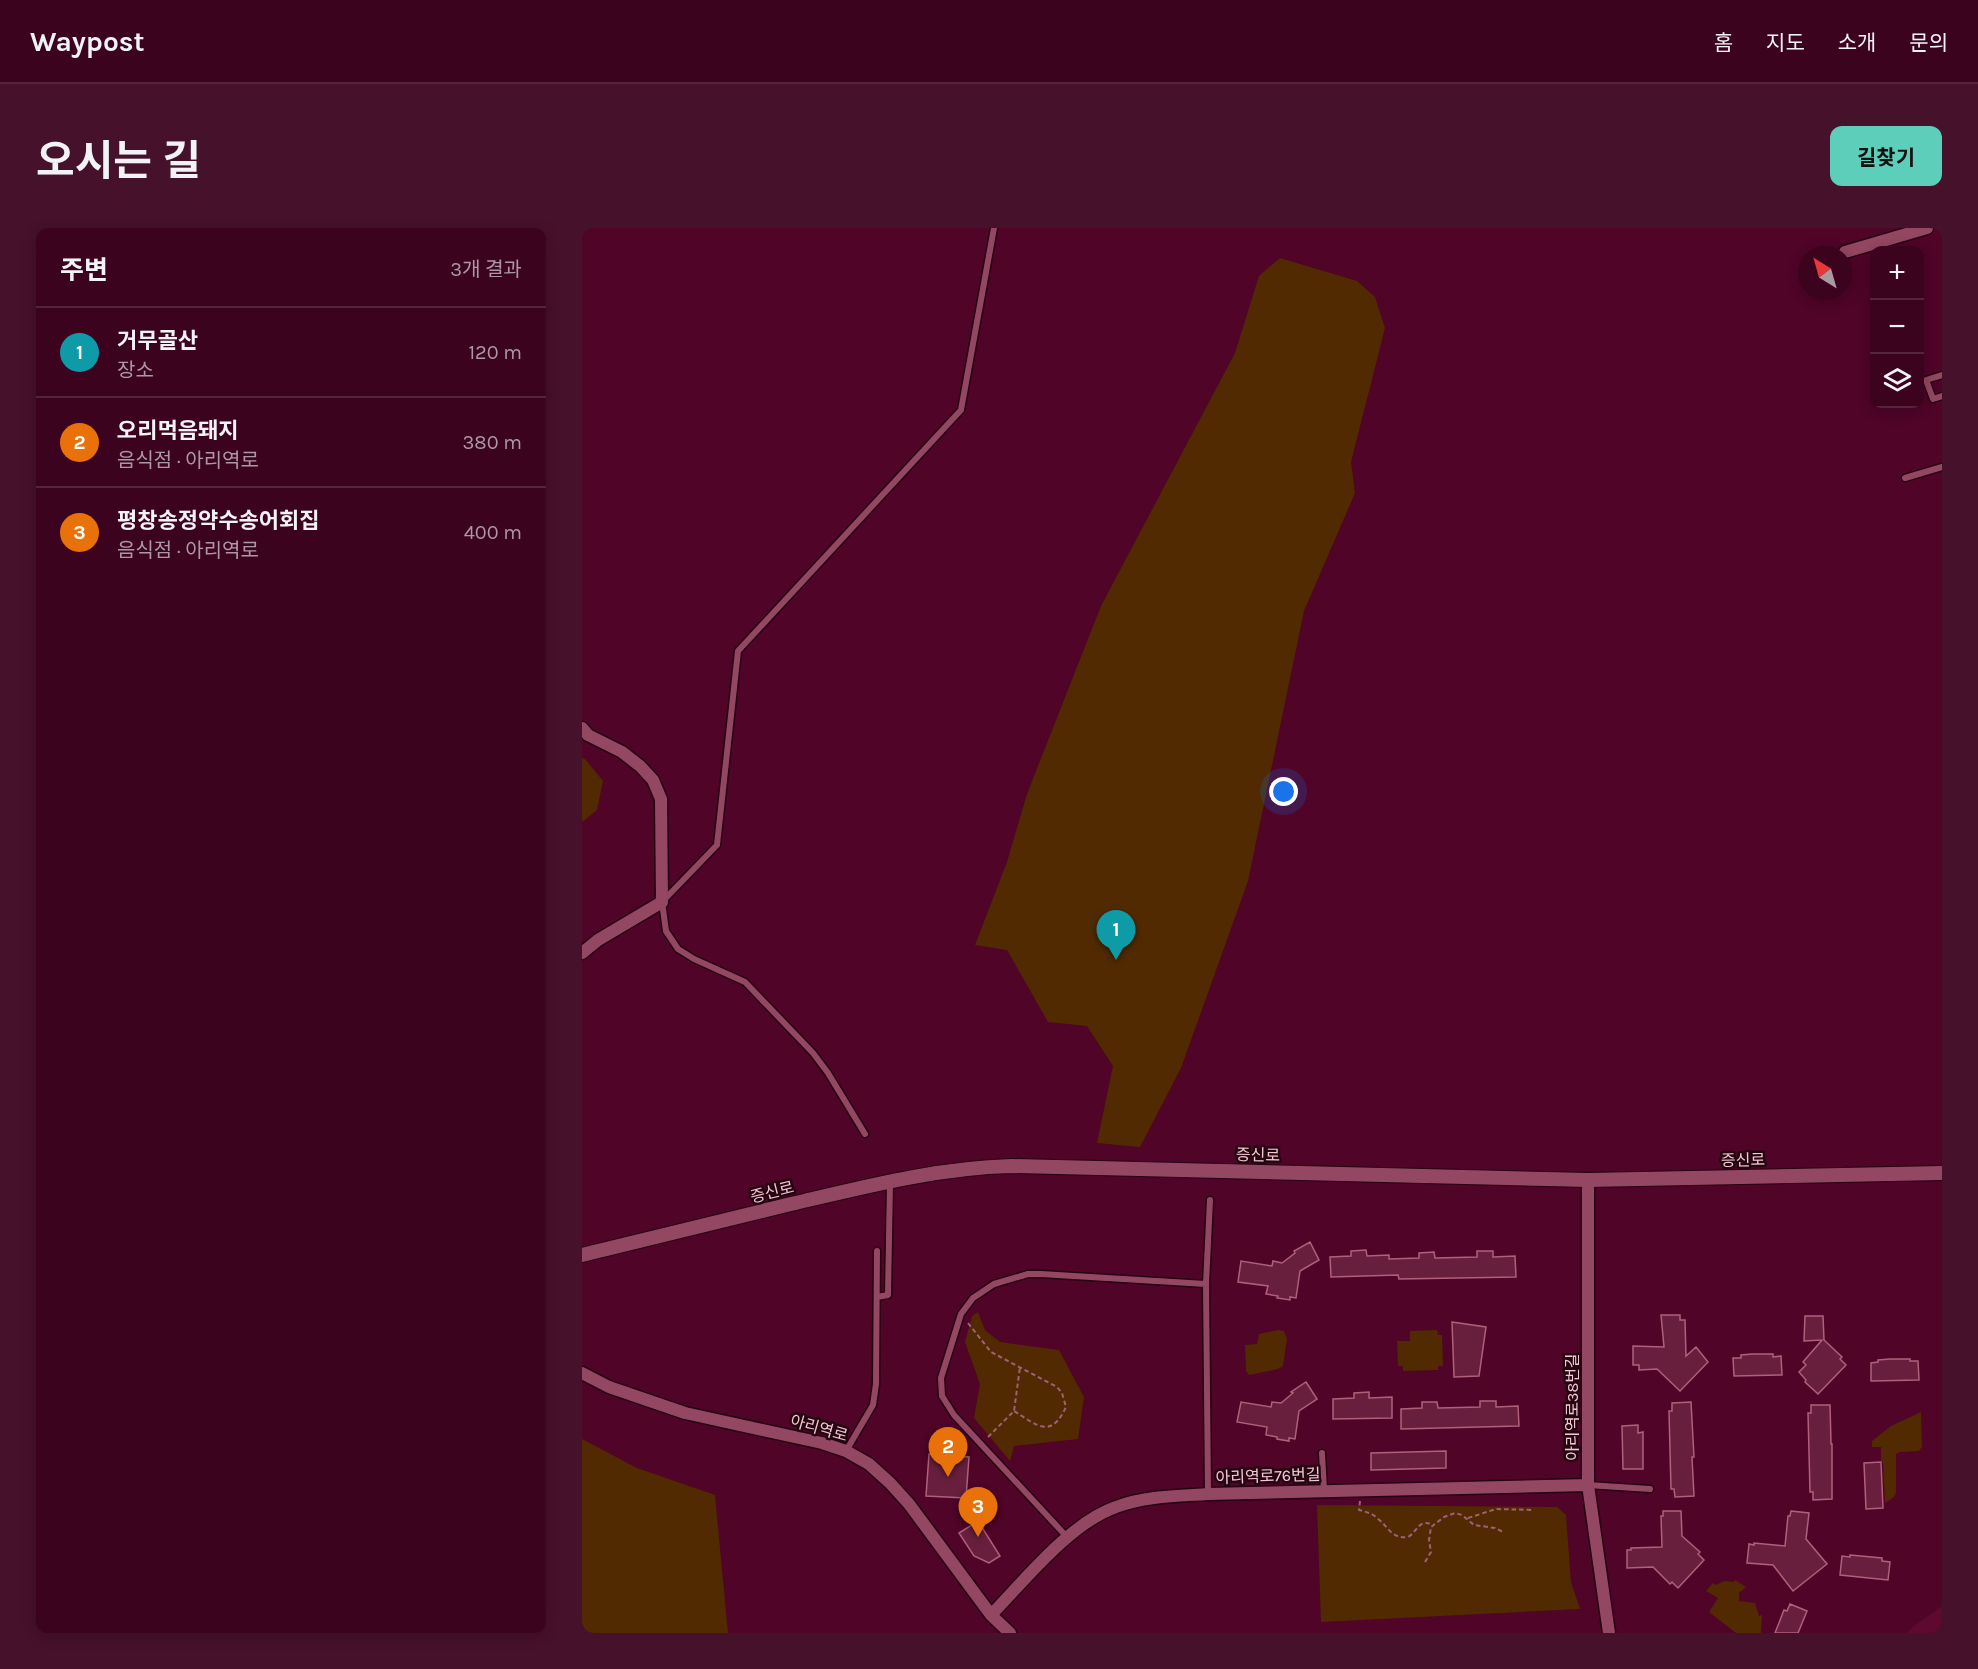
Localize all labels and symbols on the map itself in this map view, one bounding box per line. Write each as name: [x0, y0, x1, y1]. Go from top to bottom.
north arrow: [1798, 246, 1852, 300]
your location: [1269, 777, 1298, 806]
pin: 1: [1096, 910, 1136, 960]
street label: 증신로: [1236, 1145, 1281, 1165]
street label: 증신로: [1721, 1150, 1766, 1170]
street label: 증신로: [748, 1177, 796, 1207]
street label: 아리역로38번길: [1563, 1353, 1582, 1461]
street label: 아리역로: [788, 1411, 850, 1445]
pin: 2: [928, 1428, 968, 1477]
street label: 아리역로76번길: [1215, 1465, 1321, 1487]
pin: 3: [958, 1488, 998, 1537]

